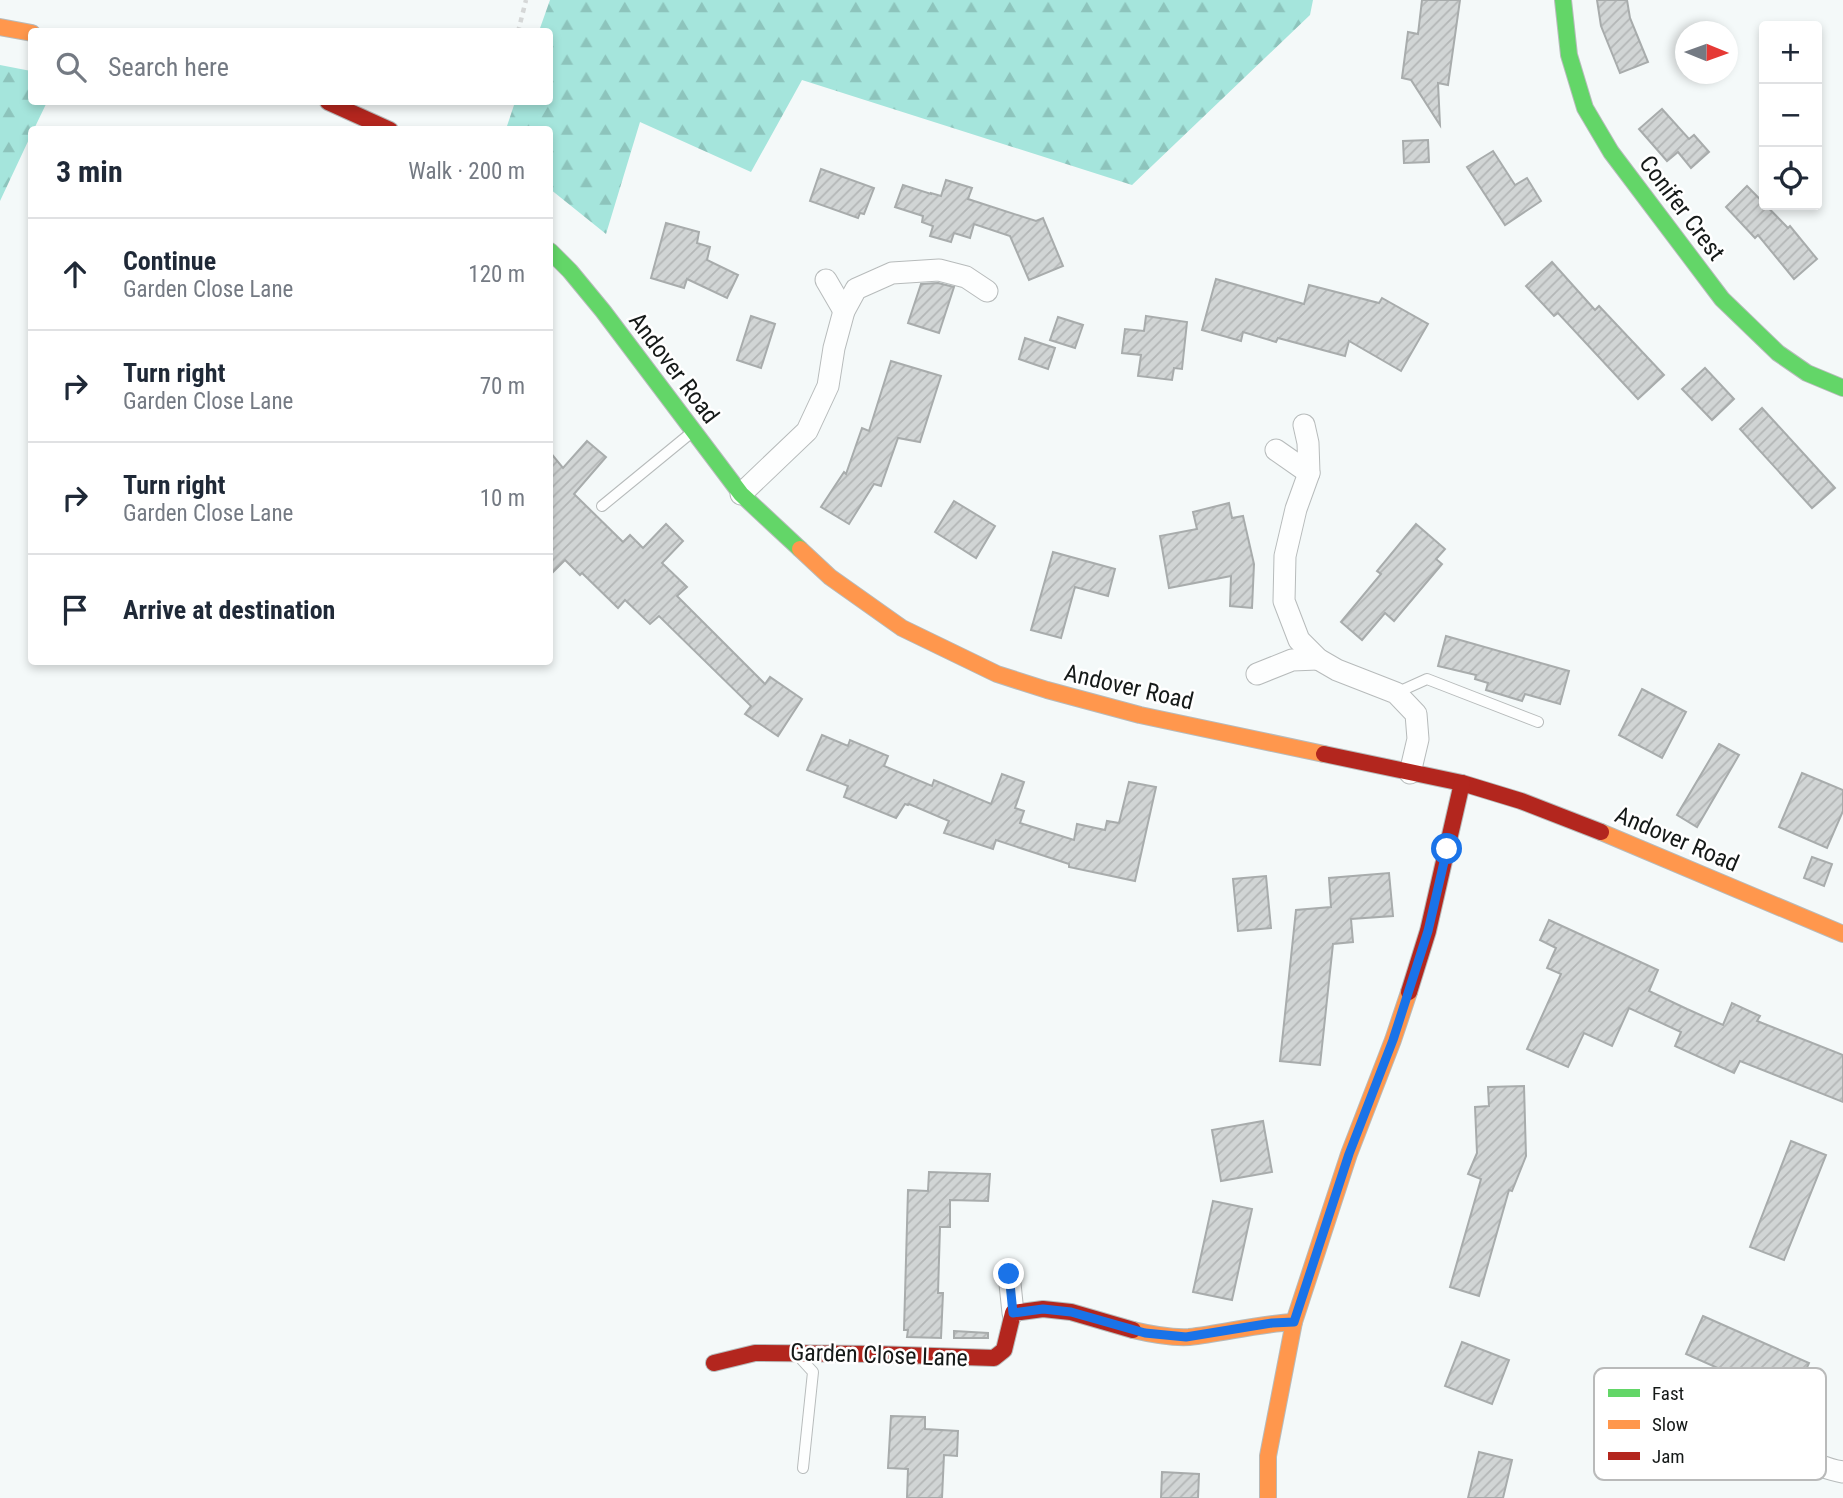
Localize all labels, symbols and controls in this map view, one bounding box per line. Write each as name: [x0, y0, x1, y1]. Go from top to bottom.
north arrow: [1675, 21, 1738, 84]
map controls: [1759, 21, 1822, 210]
button: +: [1759, 21, 1822, 84]
search box: [28, 28, 553, 105]
icon: search: [52, 48, 90, 86]
text: Search here: [108, 52, 229, 82]
button: −: [1759, 84, 1822, 147]
button: locate: [1759, 147, 1822, 210]
street label: Conifer Crest: [1633, 150, 1731, 266]
text: 3 min: [56, 154, 123, 189]
text: Walk · 200 m: [408, 158, 525, 185]
text: Continue: [123, 246, 216, 276]
icon: ahead: [56, 255, 94, 293]
text: 120 m: [468, 261, 525, 288]
text: Garden Close Lane: [123, 276, 293, 303]
street label: Andover Road: [623, 307, 725, 429]
text: Turn right: [123, 358, 225, 388]
icon: right: [56, 367, 94, 405]
text: 70 m: [480, 373, 525, 400]
text: Garden Close Lane: [123, 388, 293, 415]
text: Turn right: [123, 470, 225, 500]
icon: right: [56, 479, 94, 517]
text: 10 m: [480, 485, 525, 512]
text: Garden Close Lane: [123, 500, 293, 527]
icon: arrive: [56, 591, 94, 629]
text: Arrive at destination: [123, 595, 335, 625]
street label: Andover Road: [1062, 659, 1196, 715]
street label: Andover Road: [1611, 800, 1743, 878]
route start: [1431, 833, 1462, 864]
route end: [993, 1258, 1024, 1289]
street label: Garden Close Lane: [790, 1338, 968, 1372]
legend: [1594, 1368, 1826, 1480]
text: Fast: [1652, 1382, 1684, 1405]
text: Slow: [1652, 1413, 1688, 1436]
text: Jam: [1652, 1445, 1685, 1468]

